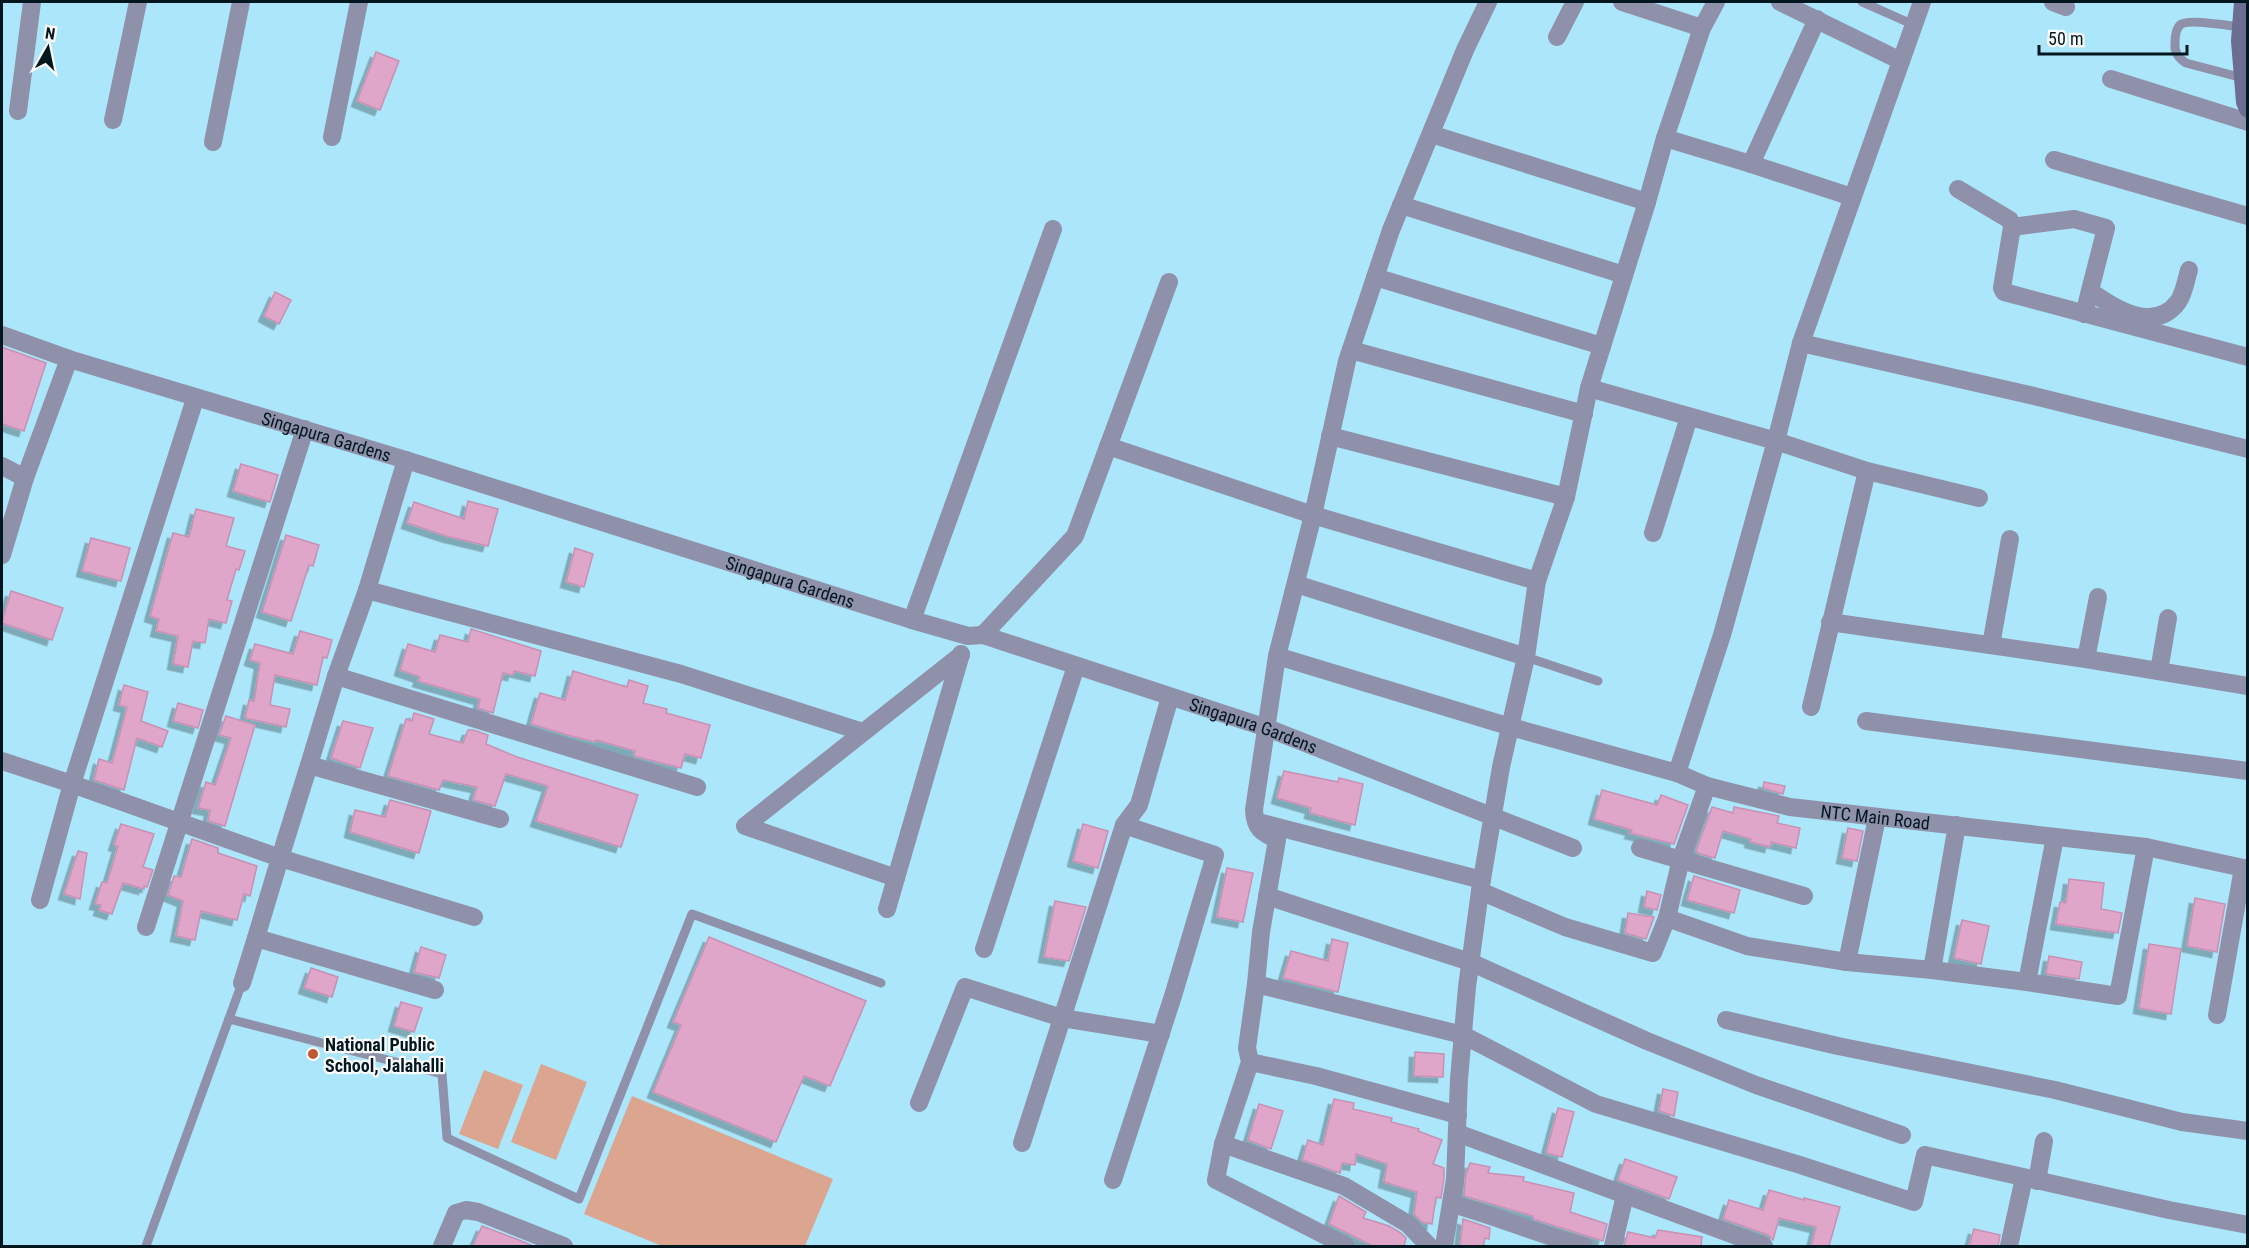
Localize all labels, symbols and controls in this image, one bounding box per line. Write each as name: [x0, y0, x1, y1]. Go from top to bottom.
north arrow: [18, 18, 78, 78]
scale bar: [2039, 18, 2188, 56]
text: N: [44, 24, 57, 44]
text: 50 m: [2048, 28, 2083, 49]
street label: Singapura Gardens: [259, 407, 394, 465]
street label: Singapura Gardens: [723, 551, 857, 612]
street label: Singapura Gardens: [1187, 693, 1320, 757]
street label: NTC Main Road: [1820, 800, 1931, 833]
place label: National Public School, Jalahalli: [325, 1034, 444, 1076]
marker: National Public School, Jalahalli: [306, 1047, 320, 1061]

